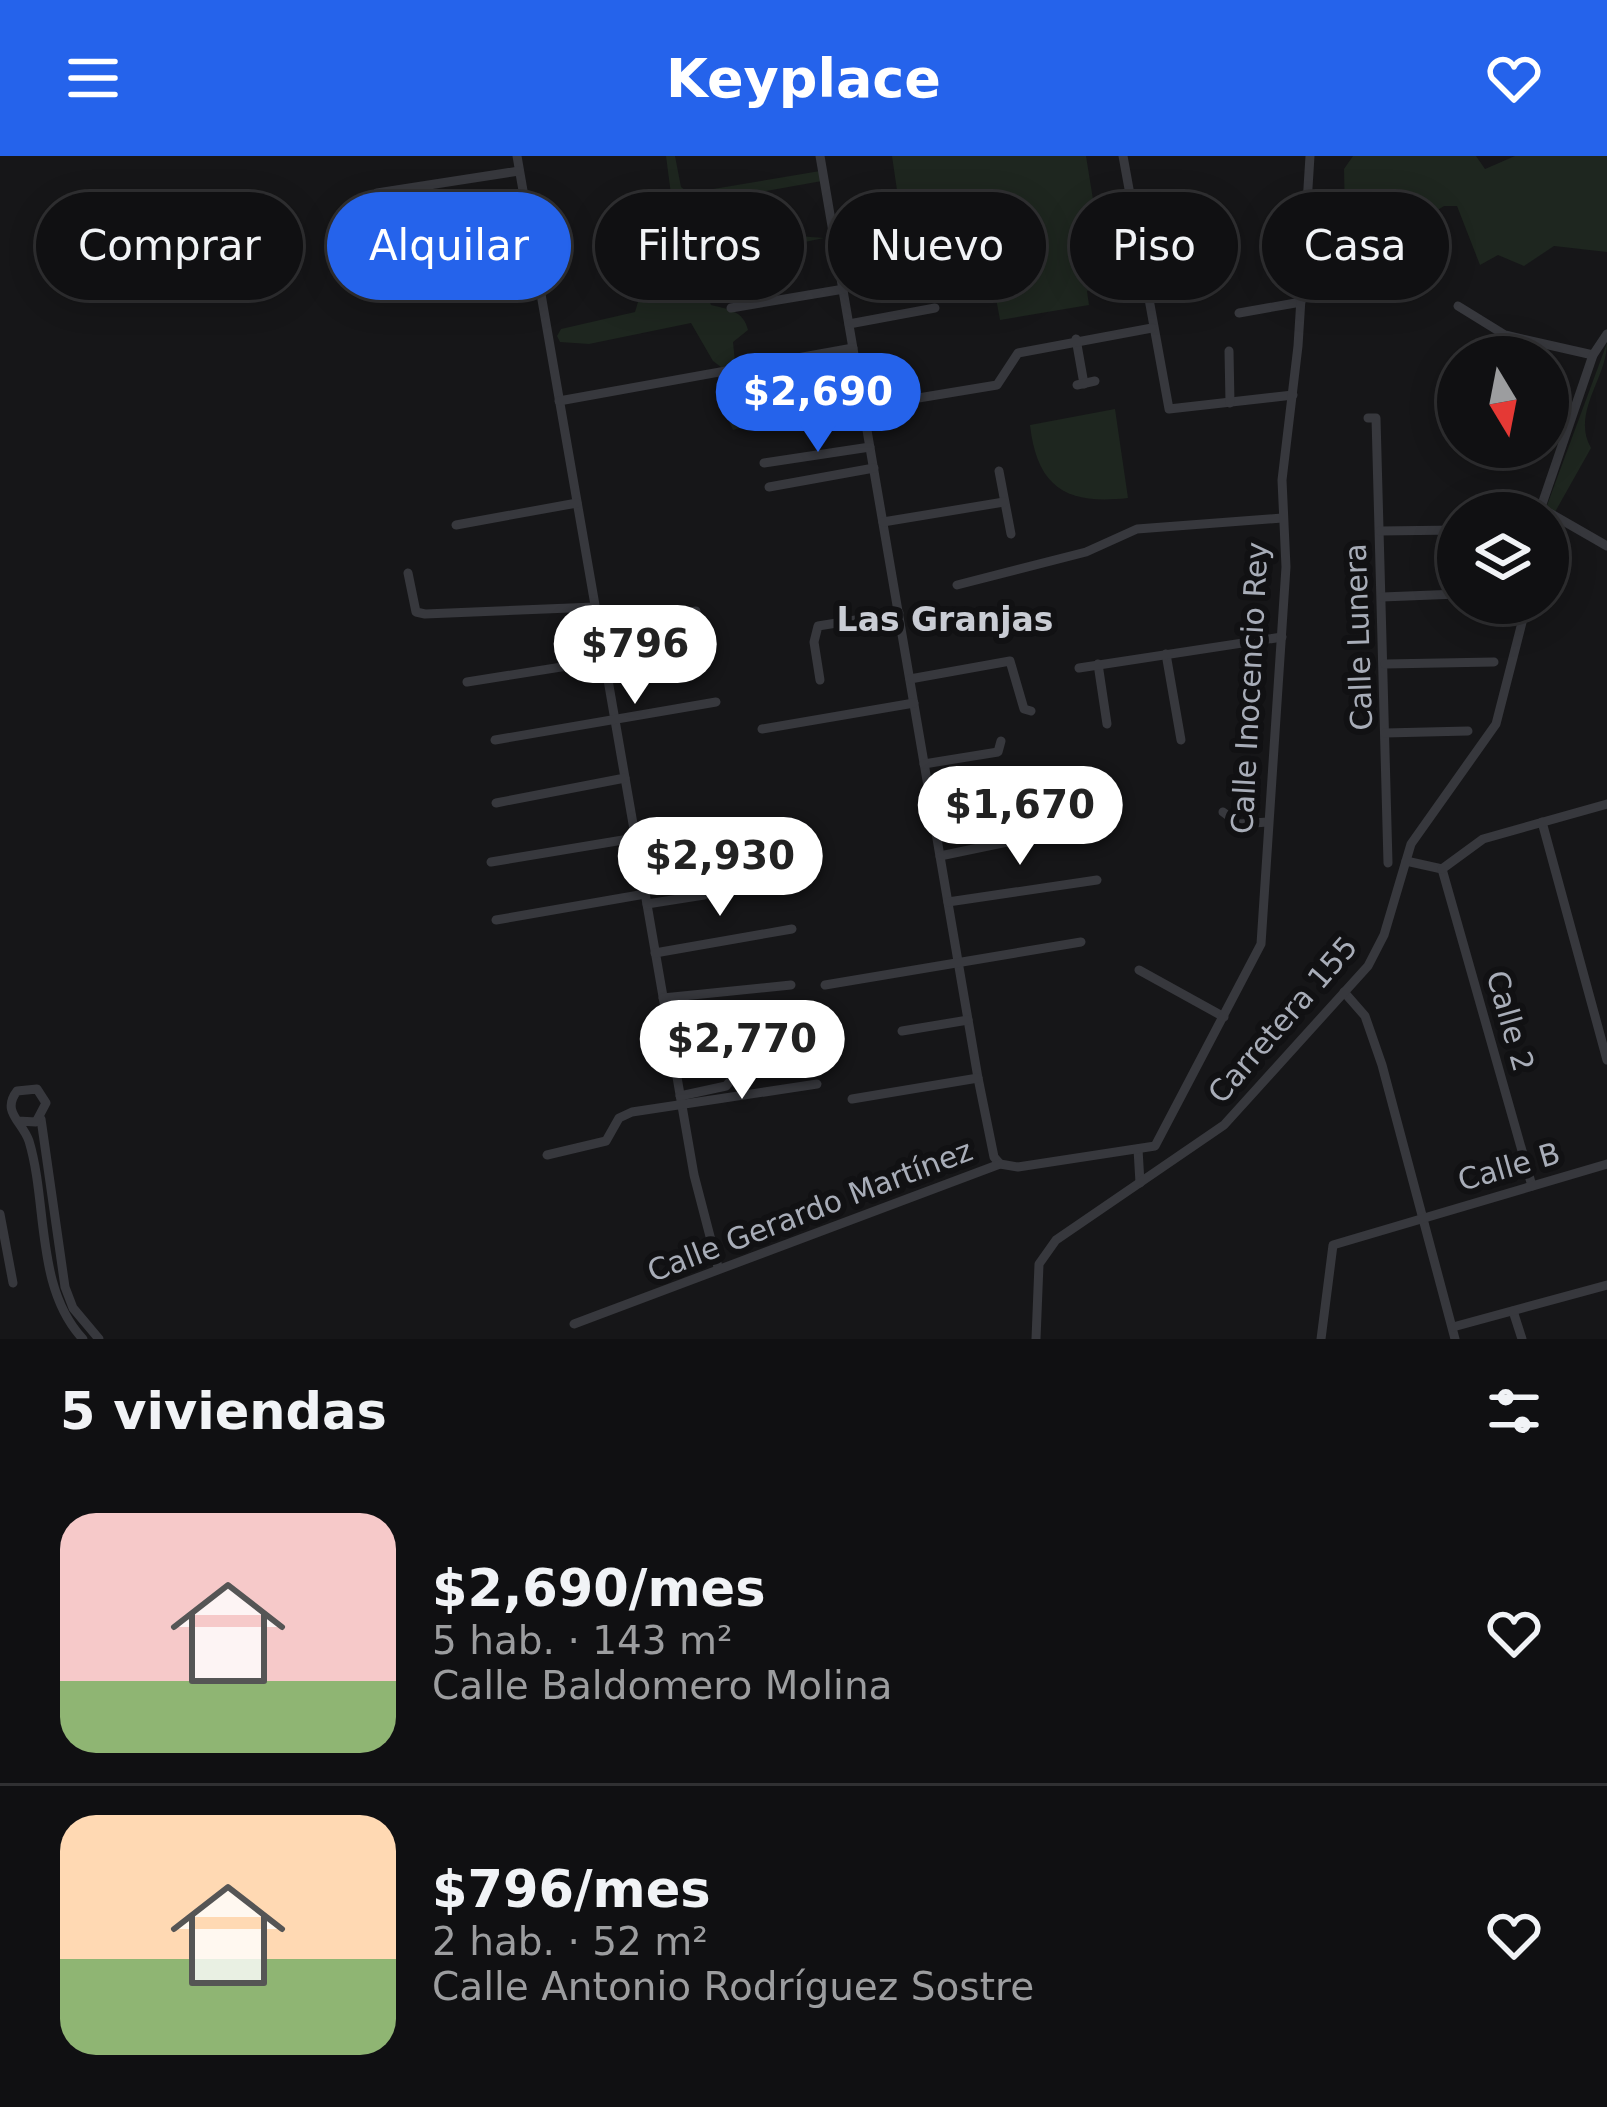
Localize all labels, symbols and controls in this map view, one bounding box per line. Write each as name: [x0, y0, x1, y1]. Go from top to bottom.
icon: menu: [60, 45, 126, 111]
icon: heart: [1481, 45, 1547, 111]
text: Keyplace: [666, 47, 941, 110]
chip: Comprar: [36, 192, 303, 300]
chip: Alquilar: [327, 192, 571, 300]
chip: Filtros: [595, 192, 804, 300]
chip: Nuevo: [828, 192, 1046, 300]
chip: Piso: [1070, 192, 1238, 300]
chip: Casa: [1262, 192, 1449, 300]
north arrow: [1437, 336, 1569, 468]
map controls: [1437, 336, 1569, 624]
pin: $2,690: [720, 353, 916, 455]
text: $2,690: [743, 369, 893, 414]
button: layers: [1437, 492, 1569, 624]
street label: Calle Inocencio Rey: [1224, 541, 1275, 835]
street label: Calle Lunera: [1338, 543, 1379, 731]
district label: Las Granjas: [837, 600, 1053, 639]
pin: $796: [564, 605, 706, 707]
text: $796: [581, 621, 689, 666]
pin: $1,670: [922, 766, 1118, 868]
text: $1,670: [945, 782, 1095, 827]
pin: $2,930: [622, 817, 818, 919]
text: $2,930: [645, 833, 795, 878]
street label: Carretera 155: [1201, 929, 1364, 1110]
street label: Calle 2: [1479, 966, 1542, 1075]
pin: $2,770: [644, 1000, 840, 1102]
text: $2,770: [667, 1016, 817, 1061]
street label: Calle Gerardo Martínez: [642, 1132, 977, 1289]
street label: Calle B: [1454, 1135, 1564, 1198]
icon: filters: [1481, 1378, 1547, 1444]
text: 5 viviendas: [60, 1382, 387, 1441]
text: $2,690/mes: [432, 1559, 766, 1618]
icon: home: [156, 1561, 300, 1705]
icon: heart: [1481, 1600, 1547, 1666]
text: 5 hab. · 143 m²: [432, 1618, 733, 1663]
text: Calle Baldomero Molina: [432, 1663, 893, 1708]
text: $796/mes: [432, 1860, 711, 1919]
icon: home: [156, 1863, 300, 2007]
icon: heart: [1481, 1902, 1547, 1968]
text: 2 hab. · 52 m²: [432, 1919, 708, 1964]
text: Calle Antonio Rodríguez Sostre: [432, 1964, 1034, 2009]

